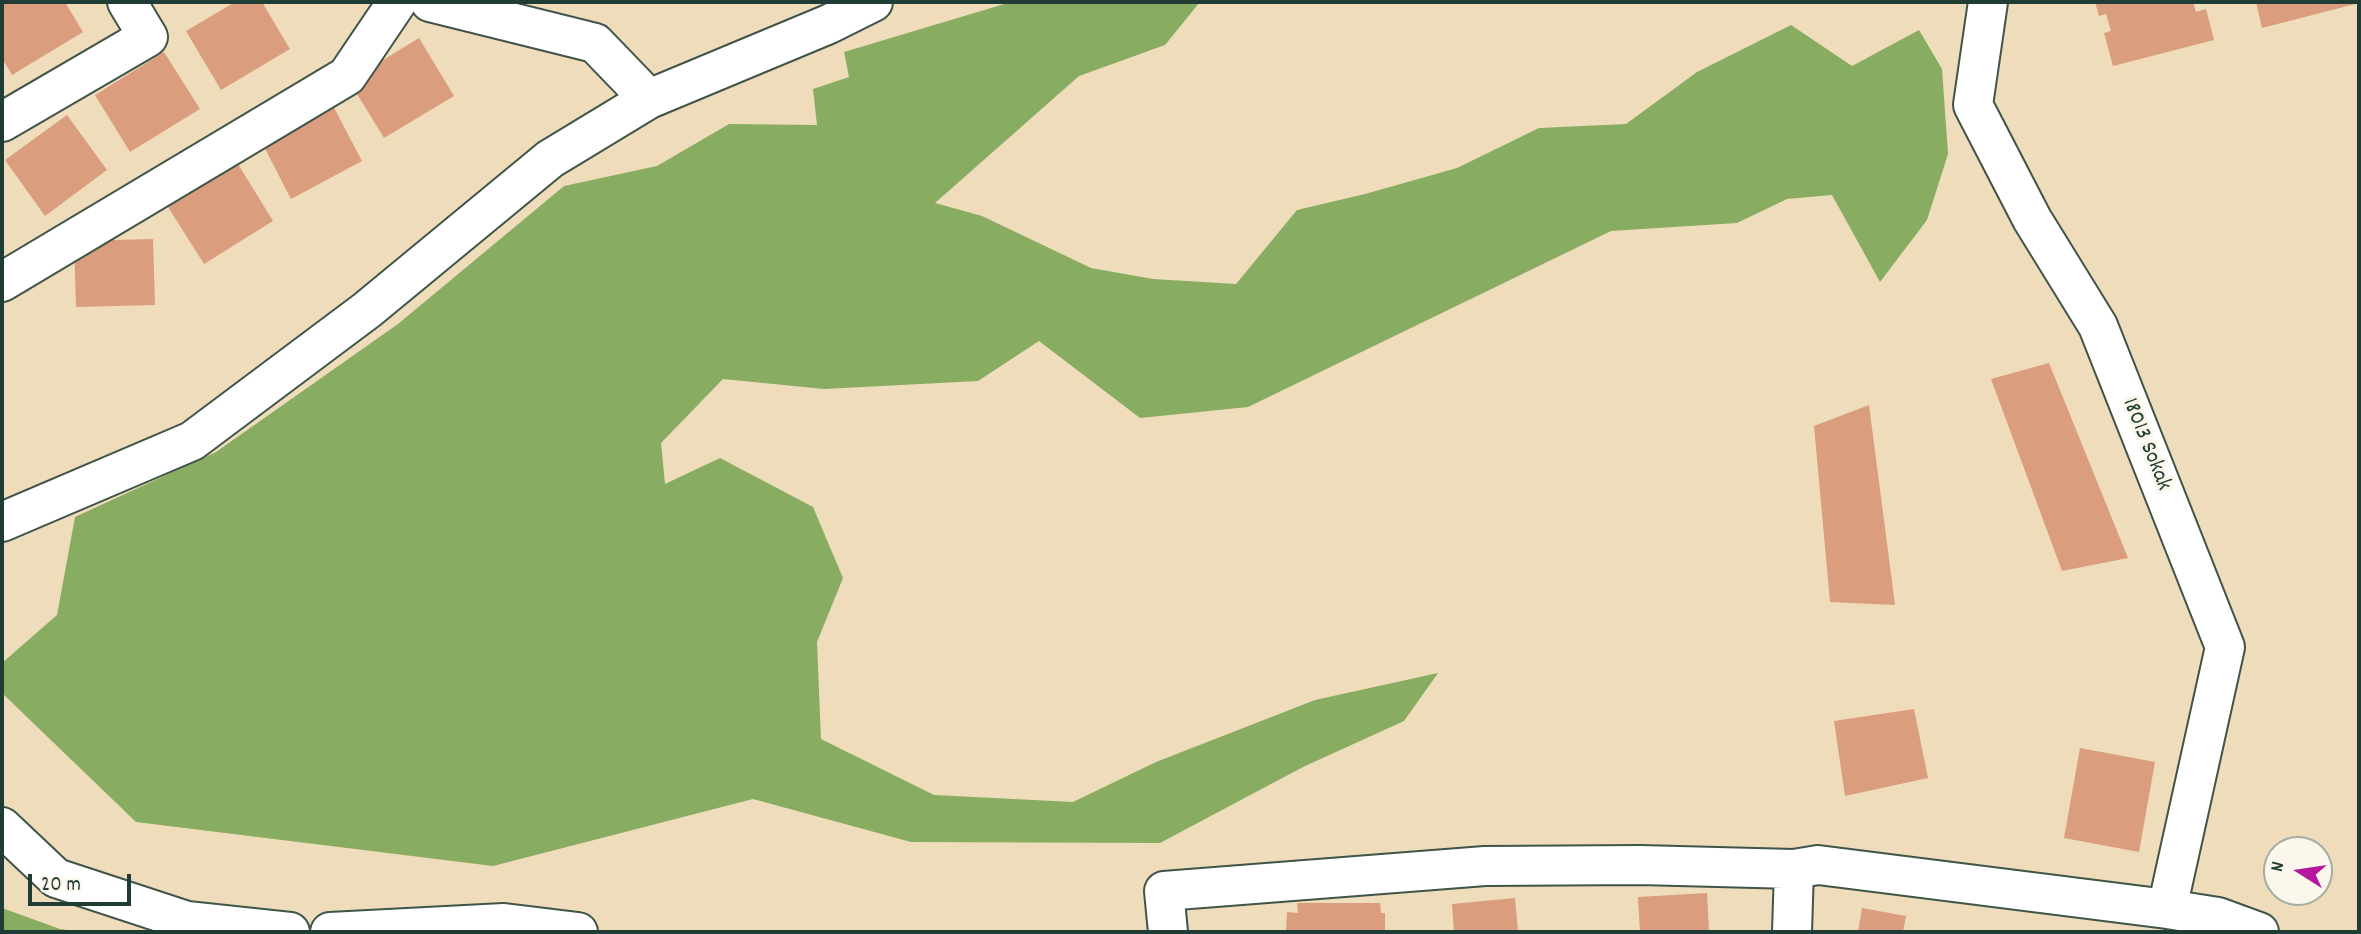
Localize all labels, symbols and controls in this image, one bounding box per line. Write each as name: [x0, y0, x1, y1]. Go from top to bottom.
street label: 18013 Sokak: [2114, 395, 2176, 495]
north arrow: [2263, 836, 2333, 906]
scale bar: [32, 860, 135, 904]
text: N: [2265, 860, 2293, 874]
text: 20 m: [41, 871, 81, 901]

